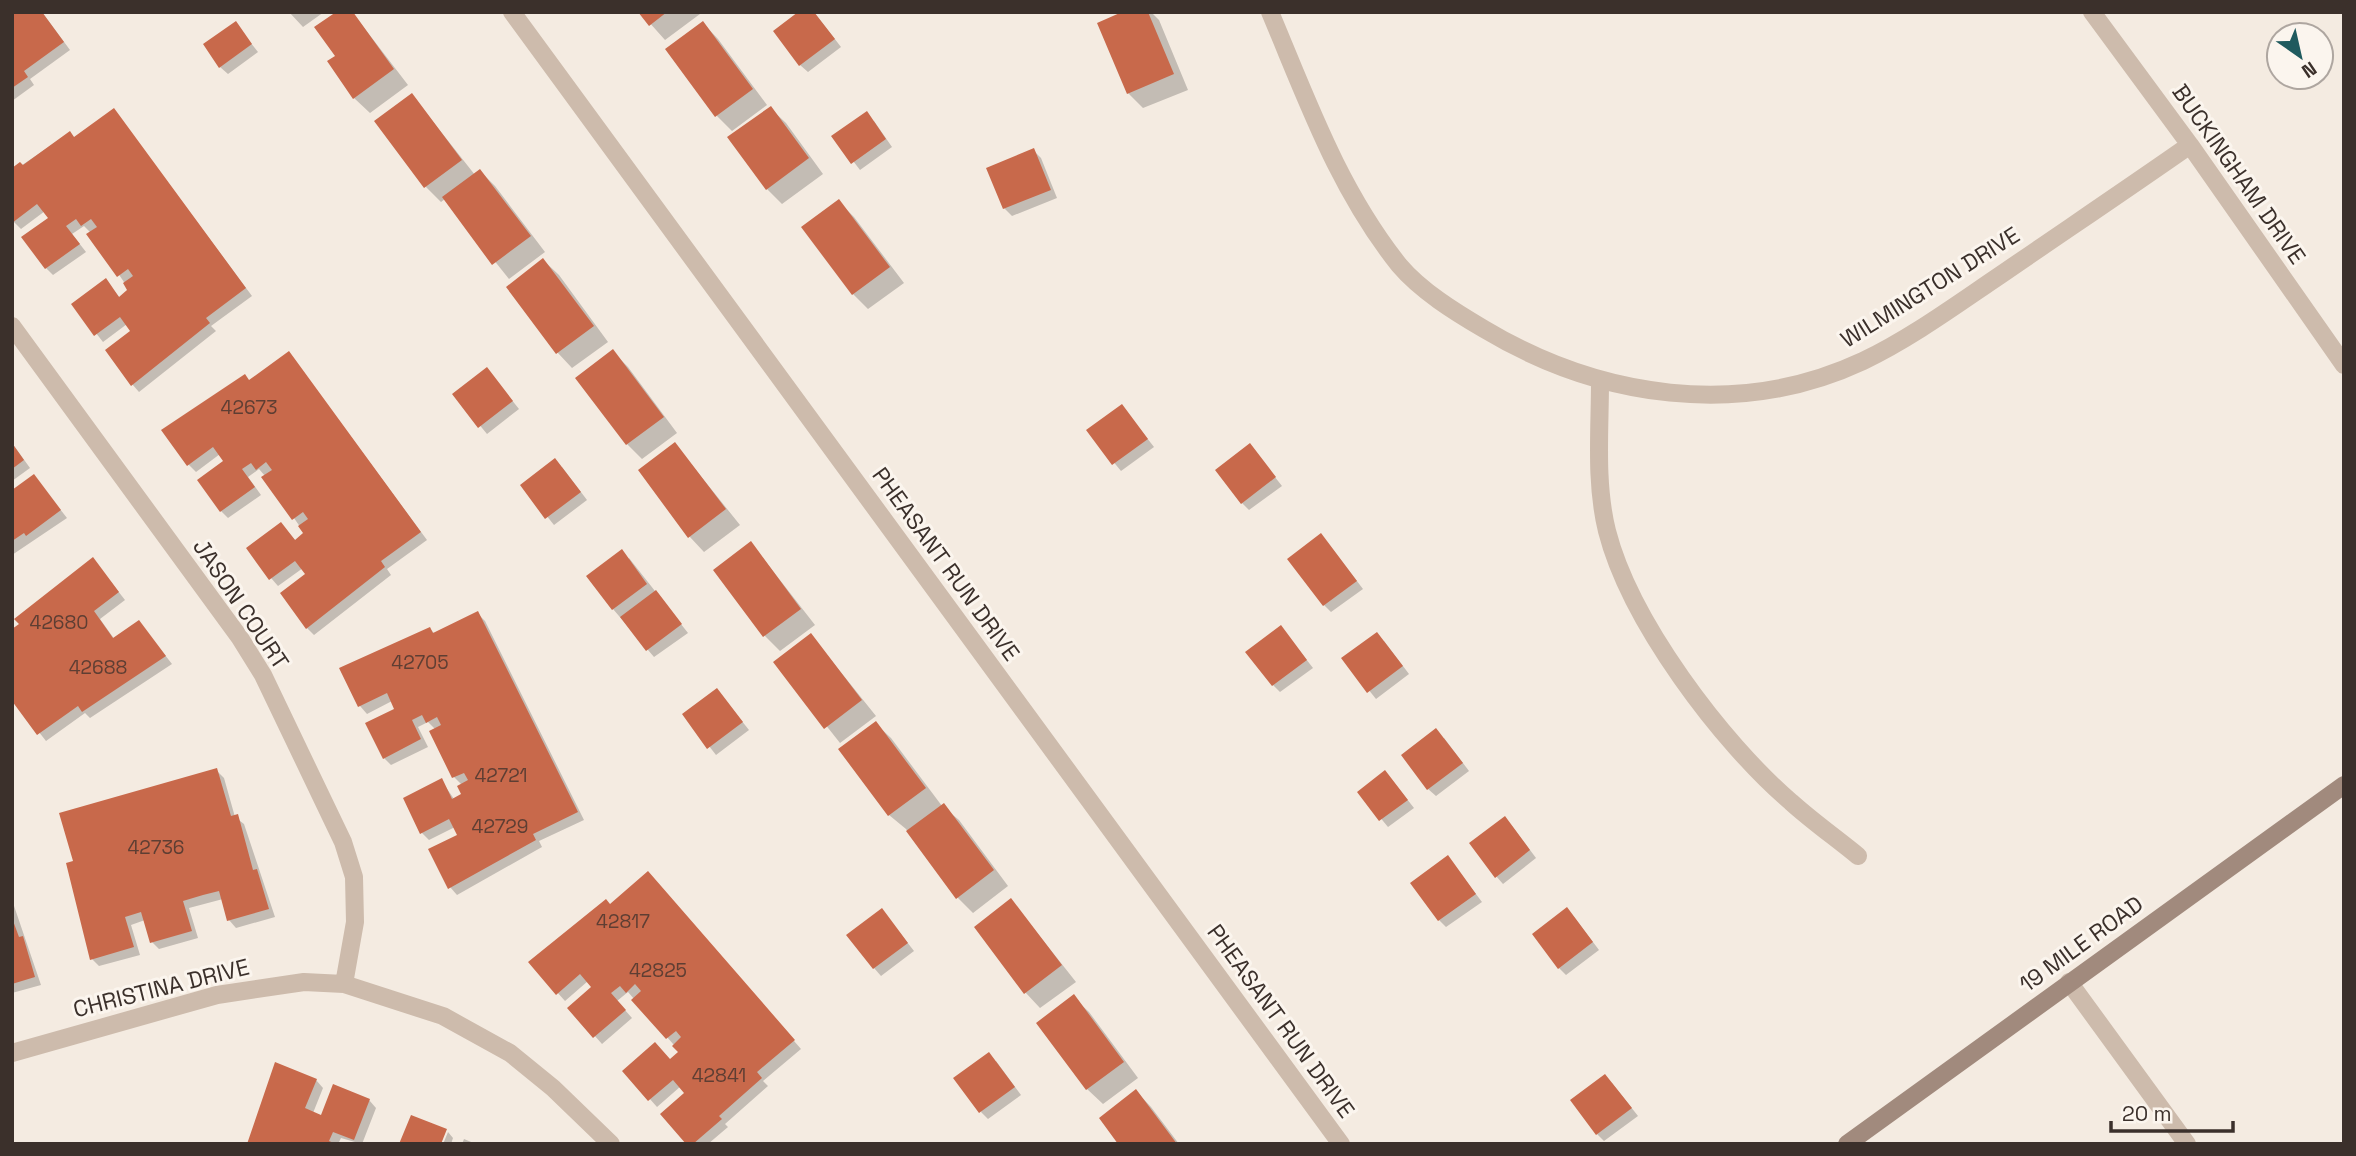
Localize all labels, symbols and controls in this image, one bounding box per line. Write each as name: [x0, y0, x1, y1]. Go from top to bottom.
north arrow: [2265, 21, 2335, 91]
text: N: [2297, 56, 2321, 84]
street label: BUCKINGHAM DRIVE: [2166, 78, 2312, 270]
street label: WILMINGTON DRIVE: [1835, 220, 2025, 354]
house number: 42673: [221, 395, 277, 420]
street label: PHEASANT RUN DRIVE: [866, 461, 1026, 667]
street label: JASON COURT: [186, 533, 296, 675]
house number: 42680: [30, 610, 88, 635]
house number: 42705: [391, 650, 449, 675]
house number: 42688: [69, 655, 127, 680]
house number: 42721: [474, 763, 528, 788]
house number: 42729: [472, 814, 528, 839]
house number: 42736: [127, 835, 185, 860]
street label: 19 MILE ROAD: [2013, 889, 2149, 999]
house number: 42817: [596, 909, 650, 934]
street label: PHEASANT RUN DRIVE: [1201, 918, 1361, 1124]
street label: CHRISTINA DRIVE: [70, 952, 252, 1024]
house number: 42825: [629, 958, 687, 983]
house number: 42841: [692, 1063, 746, 1088]
scale bar: [2111, 1090, 2234, 1134]
text: 20 m: [2122, 1100, 2172, 1127]

